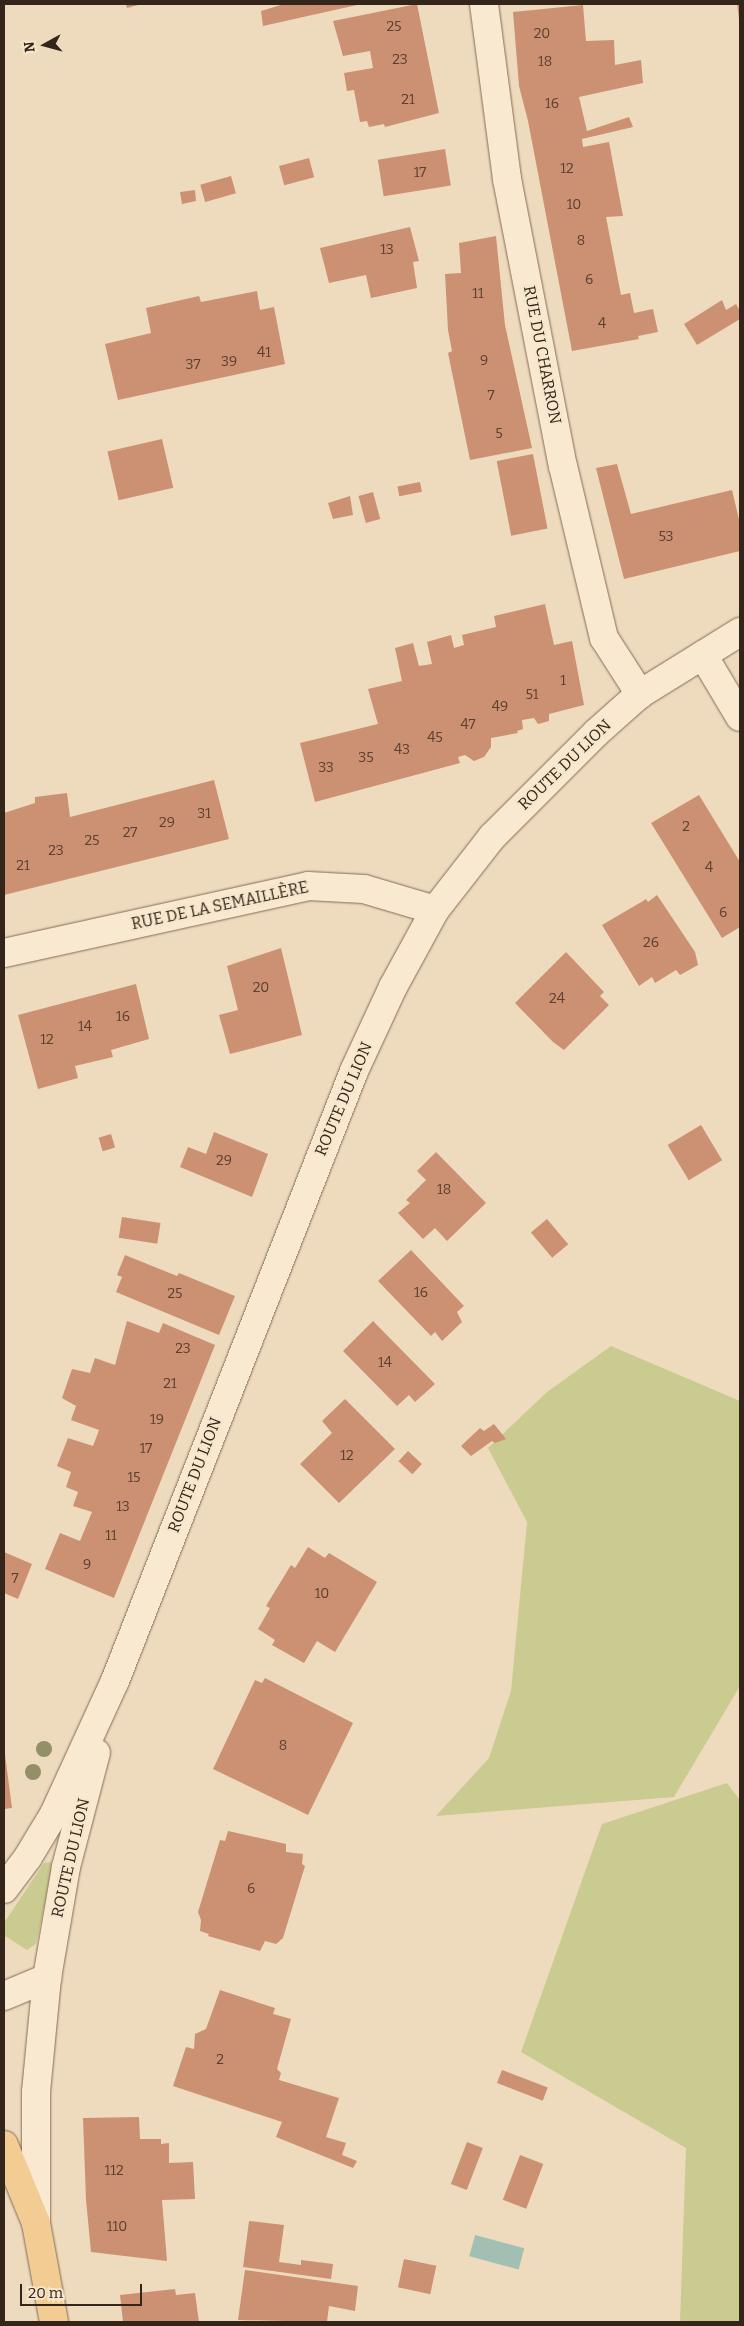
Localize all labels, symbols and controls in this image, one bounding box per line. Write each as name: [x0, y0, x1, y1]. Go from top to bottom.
house number: 25: [386, 19, 402, 35]
north arrow: [20, 20, 70, 70]
house number: 20: [534, 26, 550, 42]
text: N: [21, 40, 39, 53]
house number: 23: [392, 52, 408, 68]
house number: 18: [538, 54, 552, 70]
house number: 21: [401, 92, 415, 108]
house number: 16: [545, 96, 559, 112]
house number: 12: [560, 161, 574, 177]
house number: 17: [414, 165, 426, 181]
house number: 10: [567, 197, 581, 213]
house number: 8: [577, 233, 585, 249]
house number: 13: [380, 242, 394, 258]
house number: 6: [585, 272, 593, 288]
street label: RUE DU CHARRON: [519, 284, 565, 426]
house number: 11: [472, 286, 484, 302]
house number: 4: [598, 316, 606, 332]
house number: 41: [257, 345, 271, 361]
house number: 9: [480, 353, 488, 369]
house number: 39: [221, 354, 237, 370]
house number: 37: [185, 357, 201, 373]
house number: 7: [487, 388, 495, 404]
house number: 5: [495, 426, 503, 442]
house number: 53: [658, 529, 674, 545]
house number: 1: [560, 673, 566, 689]
house number: 51: [526, 687, 538, 703]
house number: 49: [492, 699, 508, 715]
street label: ROUTE DU LION: [514, 716, 616, 814]
house number: 47: [460, 717, 476, 733]
house number: 45: [427, 730, 443, 746]
house number: 43: [394, 742, 410, 758]
house number: 35: [358, 750, 374, 766]
house number: 33: [318, 760, 334, 776]
house number: 31: [197, 806, 211, 822]
house number: 29: [159, 815, 175, 831]
house number: 2: [682, 819, 690, 835]
house number: 27: [123, 825, 137, 841]
house number: 25: [84, 833, 100, 849]
house number: 23: [48, 843, 64, 859]
house number: 21: [16, 858, 30, 874]
house number: 4: [705, 860, 713, 876]
street label: RUE DE LA SEMAILLÈRE: [130, 878, 310, 934]
house number: 6: [719, 905, 727, 921]
house number: 26: [643, 935, 659, 951]
house number: 20: [253, 980, 269, 996]
house number: 24: [549, 991, 565, 1007]
house number: 16: [116, 1009, 130, 1025]
house number: 14: [78, 1019, 92, 1035]
house number: 12: [40, 1032, 54, 1048]
street label: ROUTE DU LION: [311, 1039, 377, 1159]
house number: 29: [216, 1153, 232, 1169]
house number: 18: [437, 1182, 451, 1198]
house number: 16: [414, 1285, 428, 1301]
house number: 25: [167, 1286, 183, 1302]
house number: 23: [175, 1341, 191, 1357]
house number: 14: [378, 1355, 392, 1371]
house number: 21: [163, 1376, 177, 1392]
house number: 19: [150, 1412, 164, 1428]
street label: ROUTE DU LION: [164, 1415, 226, 1535]
house number: 17: [140, 1441, 152, 1457]
house number: 12: [340, 1448, 354, 1464]
house number: 15: [127, 1470, 141, 1486]
house number: 13: [116, 1499, 130, 1515]
house number: 11: [105, 1528, 117, 1544]
house number: 9: [83, 1557, 91, 1573]
house number: 7: [11, 1571, 19, 1587]
house number: 10: [315, 1586, 329, 1602]
house number: 8: [279, 1738, 287, 1754]
street label: ROUTE DU LION: [48, 1796, 94, 1920]
house number: 6: [247, 1881, 255, 1897]
house number: 2: [216, 2052, 224, 2068]
house number: 112: [105, 2163, 123, 2179]
house number: 110: [107, 2219, 127, 2235]
scale bar: [22, 2274, 145, 2306]
text: 20 m: [28, 2284, 63, 2302]

